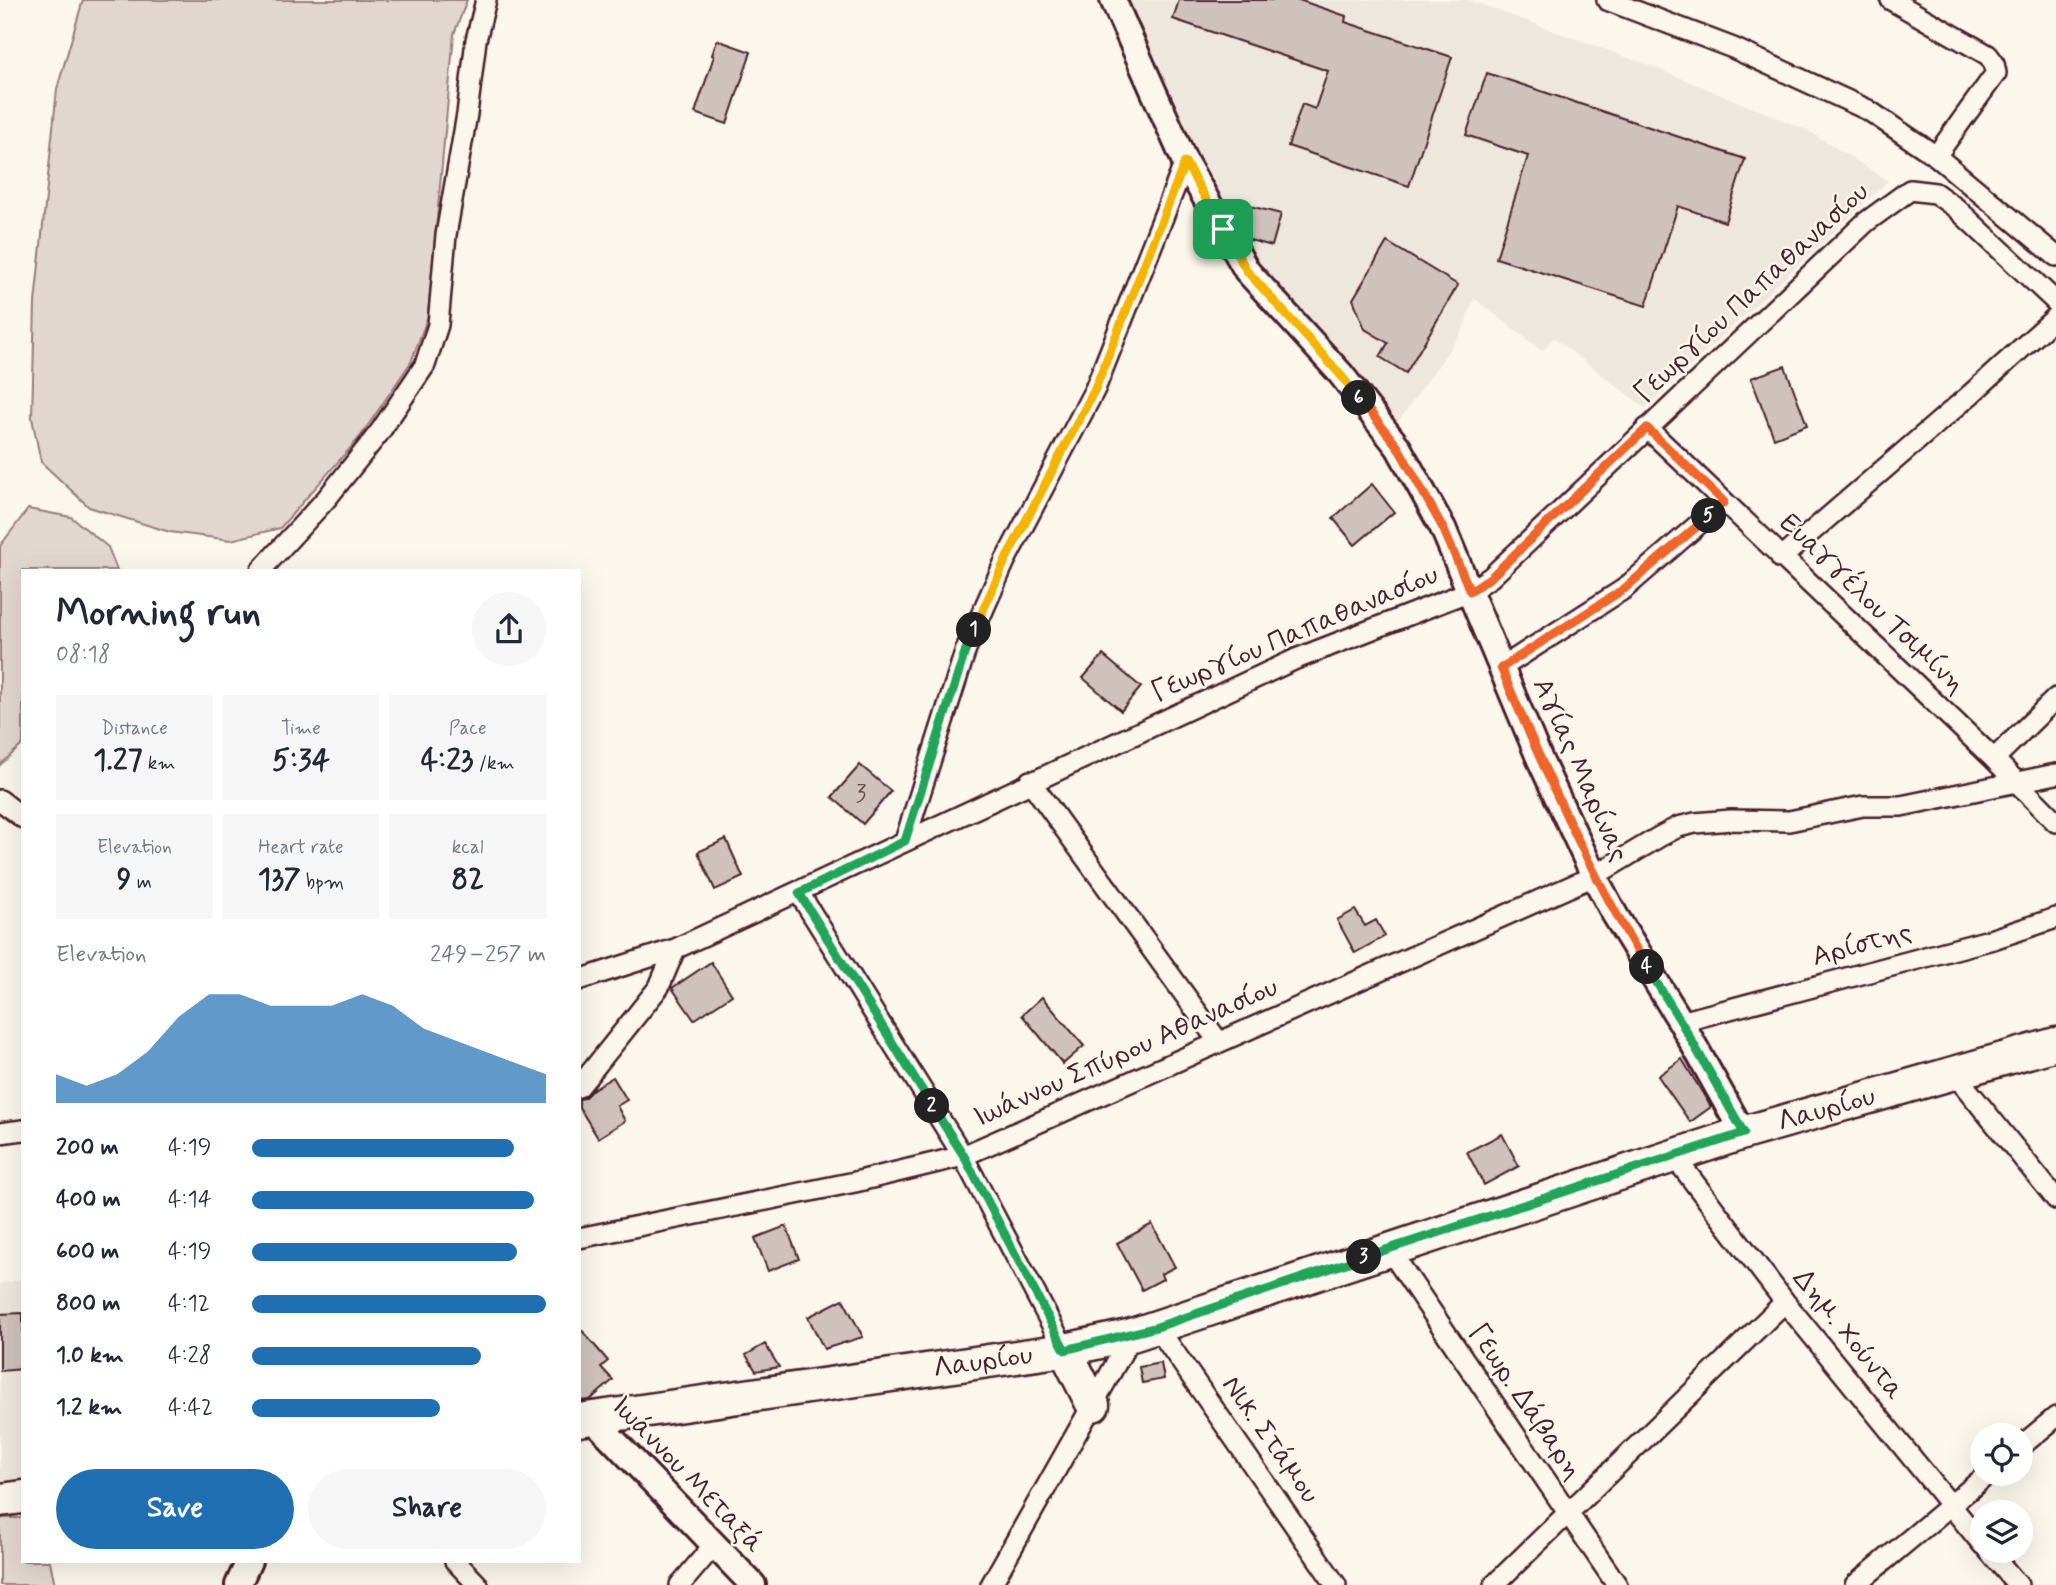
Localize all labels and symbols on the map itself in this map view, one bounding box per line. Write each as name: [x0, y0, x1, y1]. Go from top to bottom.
street label: Γεωργίου Παπαθανασίου: [1627, 174, 1877, 412]
pin: [1193, 199, 1253, 259]
pin: 6: [1342, 380, 1376, 416]
pin: 5: [1692, 498, 1726, 534]
street label: Ευαγγέλου Τσιμίνη: [1771, 505, 1973, 703]
street label: Γεωργίου Παπαθανασίου: [1146, 557, 1444, 711]
pin: 1: [956, 612, 992, 648]
street label: Αγίας Μαρίνας: [1523, 672, 1637, 868]
house number: 3: [856, 779, 867, 810]
street label: Αρίστης: [1808, 914, 1916, 976]
pin: 4: [1630, 950, 1664, 984]
street label: Ιωάννου Σπύρου Αθανασίου: [968, 969, 1284, 1137]
street label: Λαυρίου: [1773, 1078, 1880, 1141]
pin: 2: [914, 1088, 950, 1124]
pin: 3: [1346, 1240, 1382, 1274]
street label: Δημ. Χούντα: [1784, 1262, 1912, 1408]
street label: Γεωρ. Δάβαρη: [1459, 1317, 1591, 1487]
street label: Λαυρίου: [931, 1336, 1035, 1387]
street label: Νικ. Στάμου: [1212, 1369, 1328, 1511]
street label: Ιωάννου Μεταξά: [602, 1388, 772, 1562]

